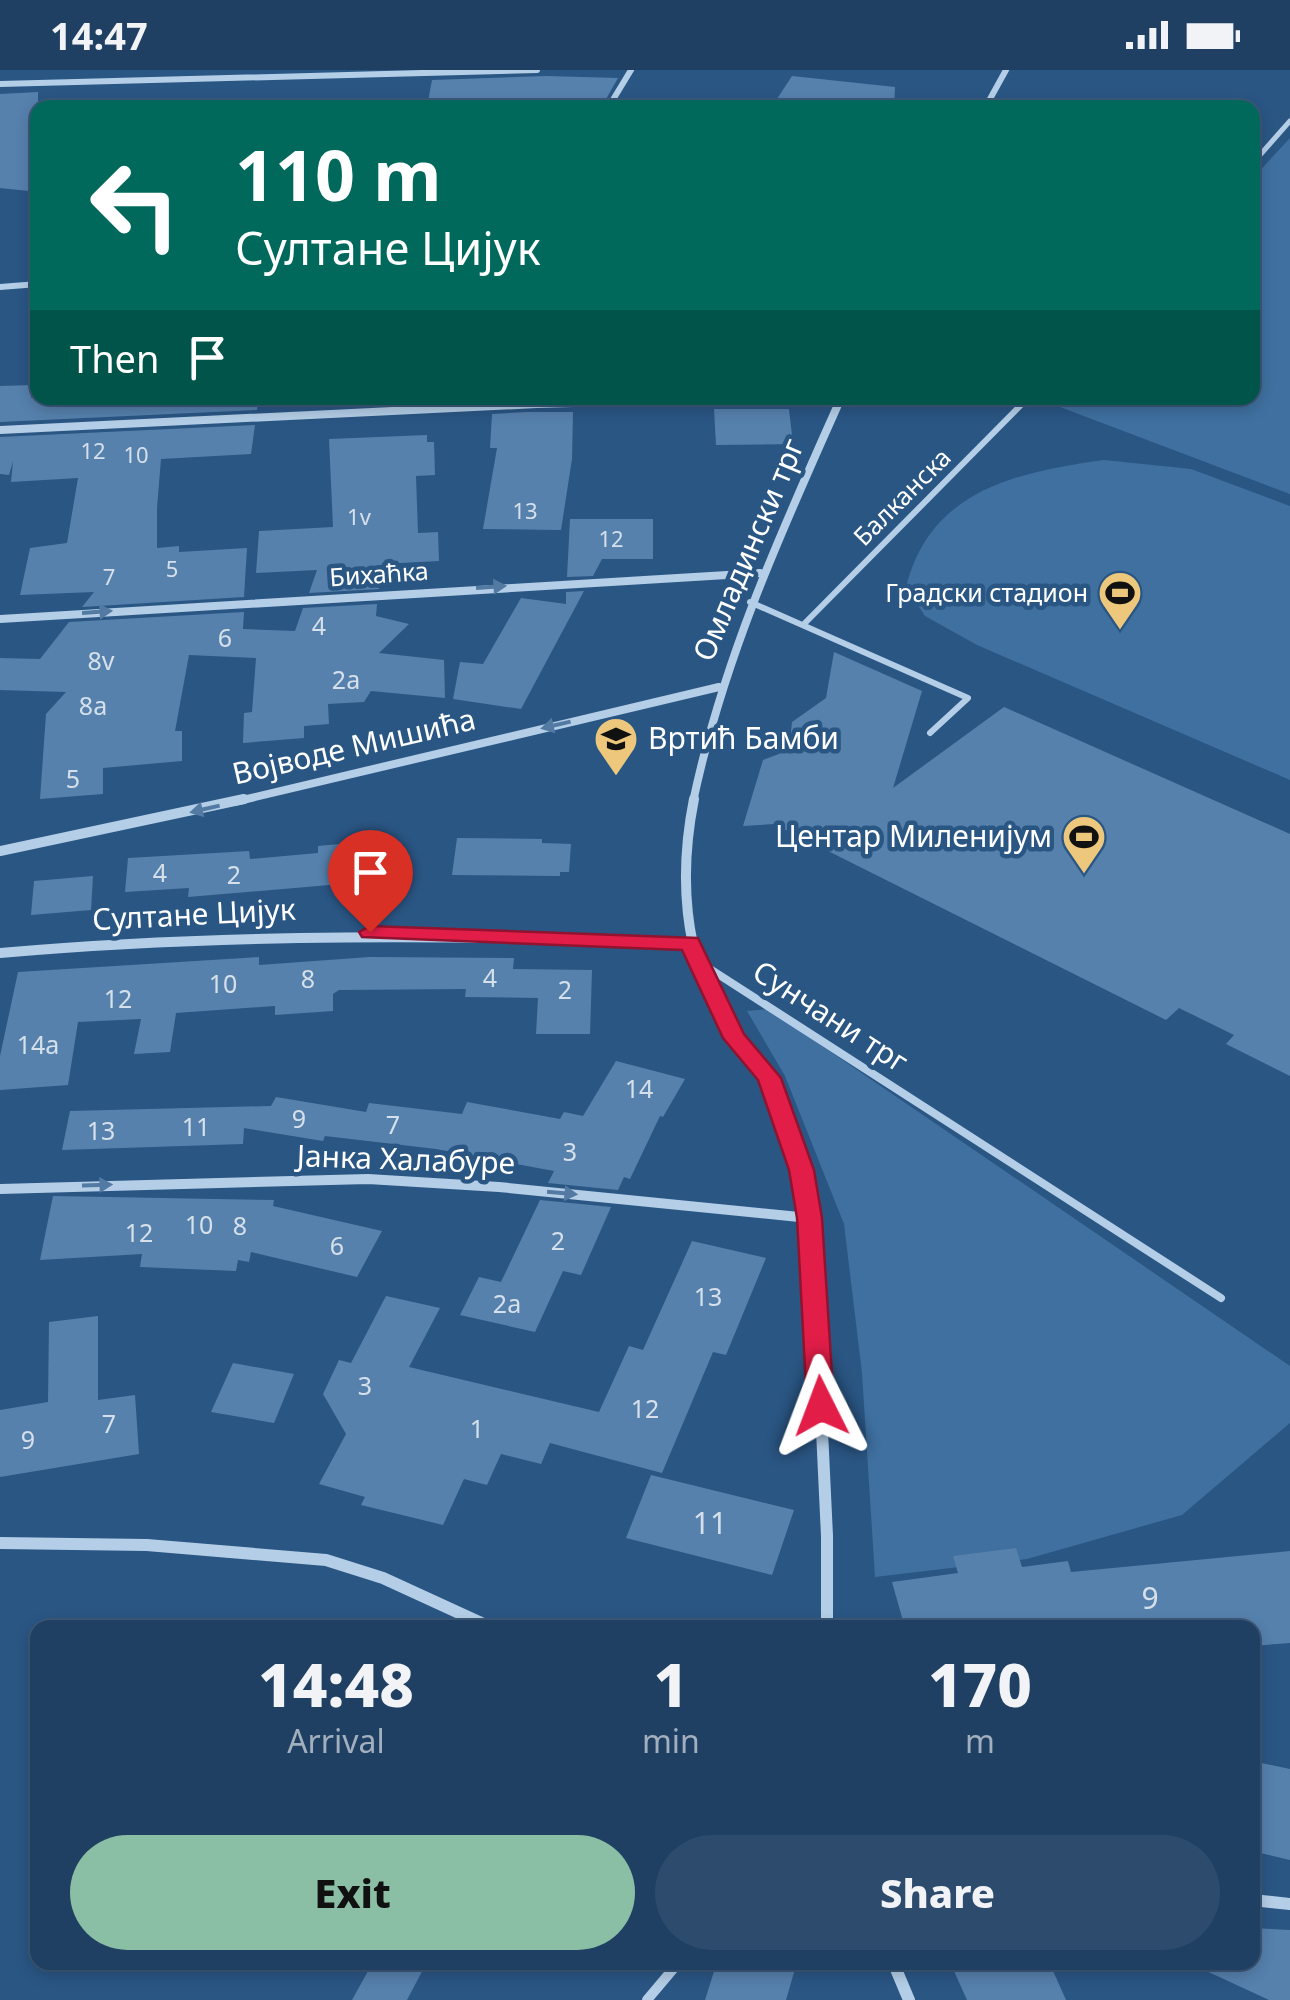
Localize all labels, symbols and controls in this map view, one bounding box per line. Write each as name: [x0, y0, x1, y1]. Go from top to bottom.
text: 14:47: [50, 9, 148, 61]
text: 110 m: [235, 126, 442, 222]
icon: left: [70, 140, 200, 270]
text: Султане Цијук: [235, 217, 541, 278]
icon: arrive: [180, 330, 235, 385]
text: Then: [70, 332, 160, 384]
street label: Омладински трг: [682, 432, 813, 667]
house number: 12: [80, 435, 106, 465]
house number: 10: [123, 439, 149, 469]
street label: Балканска: [845, 440, 957, 552]
house number: 13: [512, 495, 538, 525]
house number: 1v: [347, 501, 372, 531]
house number: 12: [598, 523, 624, 553]
house number: 5: [166, 553, 178, 583]
street label: Бихаћка: [328, 553, 430, 593]
house number: 7: [103, 561, 115, 591]
sports icon: Градски стадион: [1097, 570, 1143, 631]
place label: Градски стадион: [885, 575, 1088, 609]
one-way arrow: [476, 579, 508, 595]
one-way arrow: [82, 604, 114, 620]
house number: 4: [312, 608, 326, 642]
house number: 6: [218, 620, 232, 654]
house number: 8v: [87, 643, 115, 677]
house number: 2a: [332, 662, 360, 696]
house number: 8a: [79, 688, 107, 722]
street label: Војводе Мишића: [228, 698, 479, 793]
school or university icon: Вртић Бамби: [593, 716, 639, 777]
place label: Вртић Бамби: [648, 717, 839, 758]
one-way arrow: [540, 718, 571, 733]
house number: 5: [66, 761, 80, 795]
one-way arrow: [189, 801, 220, 817]
sports icon: Центар Миленијум: [1061, 814, 1107, 875]
place label: Центар Миленијум: [775, 815, 1052, 856]
pin: [328, 830, 413, 933]
icon: arrive: [343, 845, 398, 900]
house number: 4: [153, 855, 167, 889]
house number: 2: [227, 857, 241, 891]
street label: Султане Цијук: [91, 888, 297, 939]
street label: Сунчани трг: [745, 950, 916, 1081]
house number: 4: [483, 960, 497, 994]
house number: 8: [301, 961, 315, 995]
house number: 10: [209, 966, 237, 1000]
house number: 2: [558, 972, 572, 1006]
house number: 12: [104, 981, 132, 1015]
house number: 14a: [17, 1027, 59, 1061]
house number: 14: [625, 1071, 653, 1105]
house number: 9: [292, 1101, 306, 1135]
house number: 7: [386, 1107, 400, 1141]
house number: 11: [182, 1109, 210, 1143]
house number: 13: [87, 1113, 115, 1147]
street label: Јанка Халабуре: [293, 1134, 516, 1183]
house number: 3: [563, 1134, 577, 1168]
one-way arrow: [82, 1177, 114, 1193]
one-way arrow: [546, 1186, 578, 1202]
house number: 10: [185, 1207, 213, 1241]
house number: 8: [233, 1208, 247, 1242]
house number: 12: [125, 1215, 153, 1249]
house number: 2: [551, 1223, 565, 1257]
house number: 6: [330, 1228, 344, 1262]
house number: 13: [694, 1279, 722, 1313]
house number: 2a: [493, 1286, 521, 1320]
position arrow: [769, 1354, 873, 1458]
house number: 3: [358, 1368, 372, 1402]
house number: 12: [631, 1391, 659, 1425]
house number: 7: [102, 1406, 116, 1440]
house number: 1: [470, 1411, 484, 1445]
house number: 9: [21, 1422, 35, 1456]
house number: 11: [693, 1502, 727, 1543]
house number: 9: [1141, 1577, 1159, 1618]
text: 14:48: [258, 1643, 414, 1725]
text: 1: [654, 1643, 688, 1725]
text: 170: [928, 1643, 1032, 1725]
text: Arrival: [287, 1719, 385, 1762]
text: min: [642, 1719, 700, 1762]
text: m: [965, 1719, 995, 1762]
button: Exit: [70, 1835, 635, 1950]
button: Share: [655, 1835, 1220, 1950]

